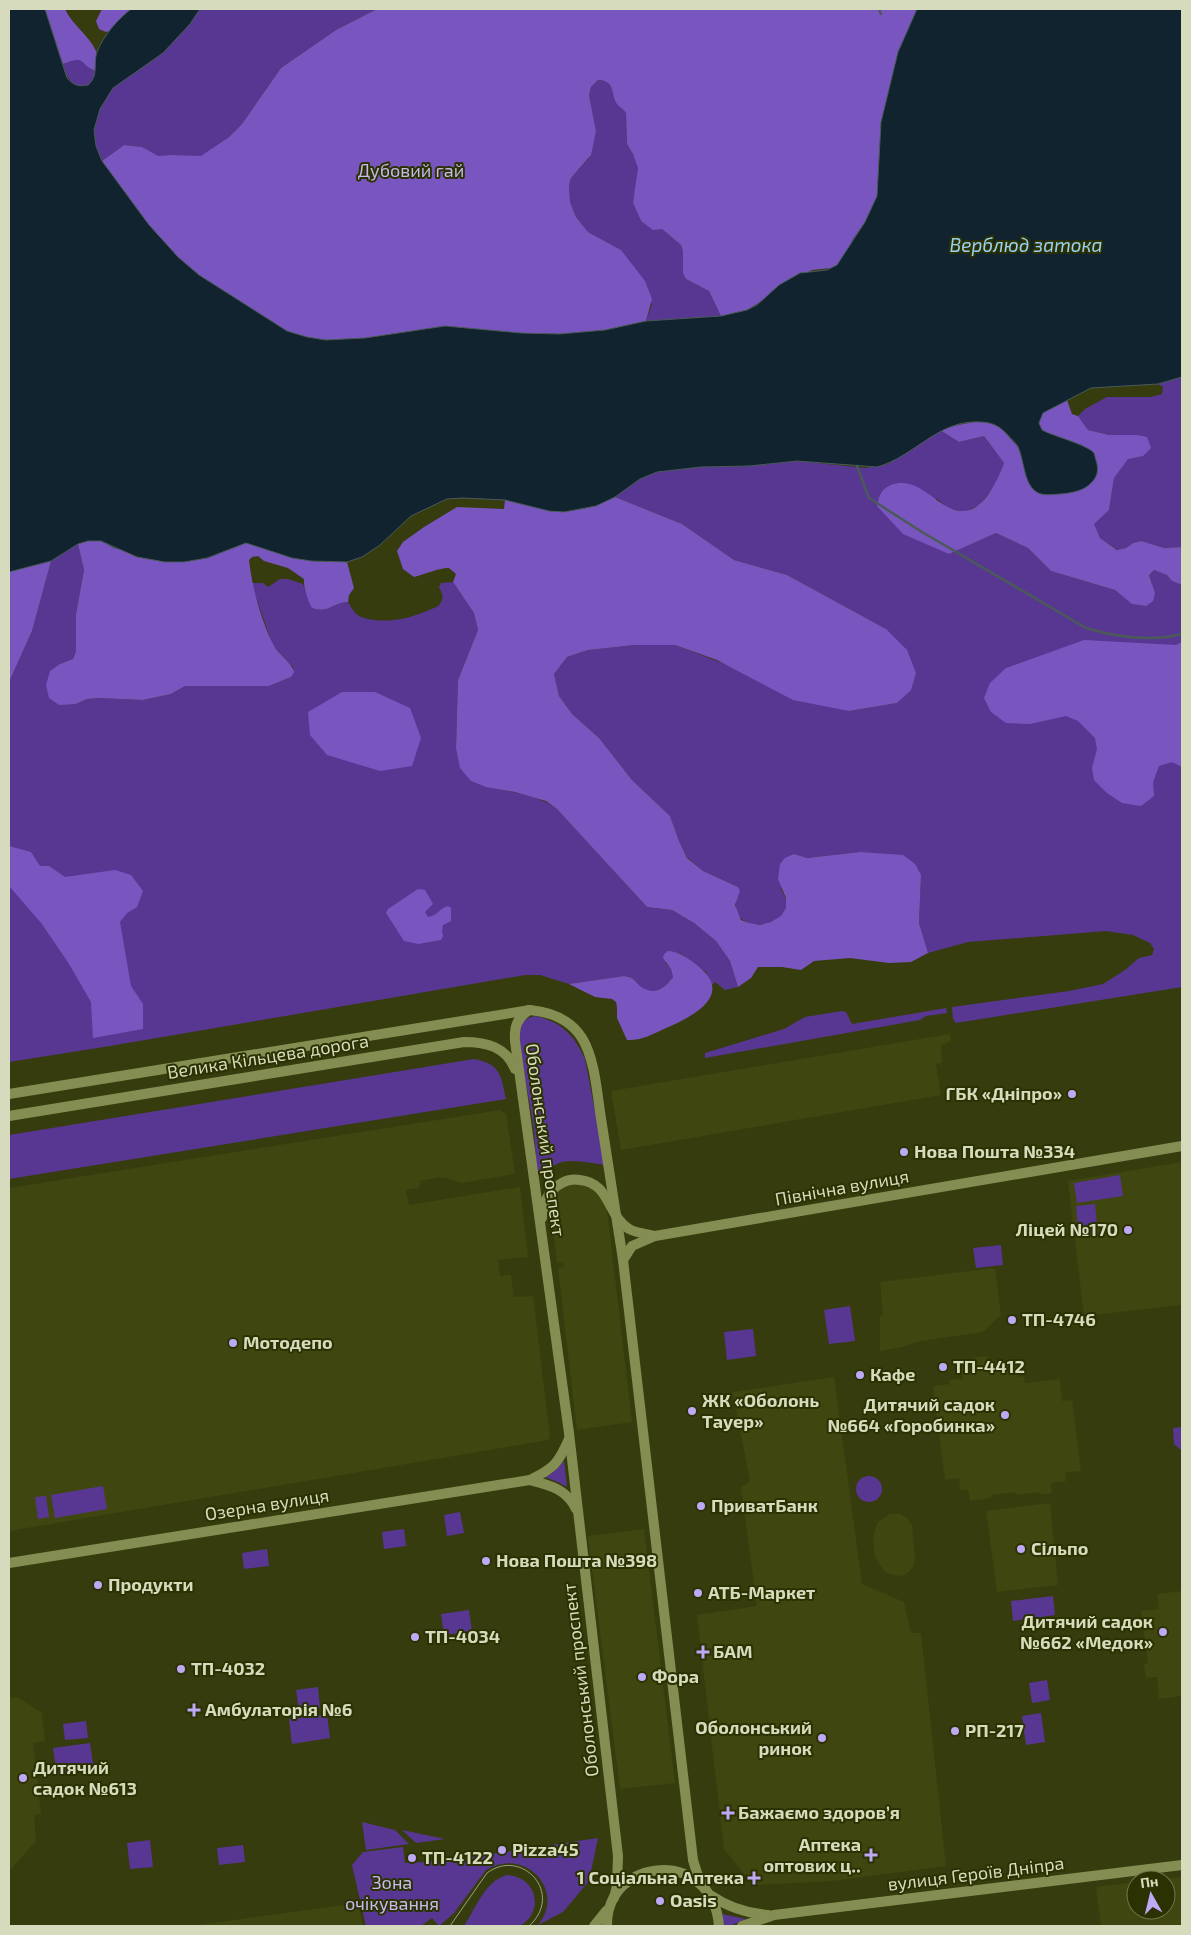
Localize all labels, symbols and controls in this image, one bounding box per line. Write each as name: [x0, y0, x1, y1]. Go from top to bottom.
park label: Дубовий гай: [358, 159, 464, 181]
water label: Верблюд затока: [949, 233, 1103, 256]
street label: Велика Кільцева дорога: [165, 1029, 370, 1083]
street label: Оболонський проспект: [522, 1042, 570, 1238]
place label: ГБК «Дніпро»: [946, 1082, 1062, 1104]
marker: ГБК «Дніпро»: [1066, 1088, 1078, 1100]
place label: Нова Пошта №334: [914, 1140, 1075, 1162]
marker: Нова Пошта №334: [898, 1146, 910, 1158]
street label: Північна вулиця: [773, 1164, 910, 1210]
place label: Ліцей №170: [1016, 1218, 1118, 1240]
marker: Ліцей №170: [1122, 1224, 1134, 1236]
place label: ТП-4746: [1022, 1308, 1096, 1330]
marker: ТП-4746: [1006, 1314, 1018, 1326]
place label: Мотодепо: [243, 1331, 333, 1353]
marker: Мотодепо: [227, 1337, 239, 1349]
place label: ТП-4412: [953, 1355, 1025, 1377]
marker: ТП-4412: [937, 1361, 949, 1373]
place label: Кафе: [870, 1363, 916, 1385]
marker: Кафе: [854, 1369, 866, 1381]
place label: ЖК «Оболонь Тауер»: [702, 1389, 819, 1432]
place label: Дитячий садок №664 «Горобинка»: [827, 1393, 995, 1436]
marker: ЖК «Оболонь Тауер»: [686, 1405, 698, 1417]
marker: Дитячий садок №664 «Горобинка»: [999, 1409, 1011, 1421]
street label: Озерна вулиця: [203, 1483, 331, 1525]
place label: ПриватБанк: [711, 1494, 818, 1516]
marker: ПриватБанк: [695, 1500, 707, 1512]
place label: Сільпо: [1031, 1537, 1088, 1559]
marker: Сільпо: [1015, 1543, 1027, 1555]
place label: Нова Пошта №398: [496, 1549, 657, 1571]
marker: Нова Пошта №398: [480, 1555, 492, 1567]
place label: Продукти: [108, 1573, 193, 1595]
marker: Продукти: [92, 1579, 104, 1591]
place label: АТБ-Маркет: [708, 1581, 815, 1603]
street label: Оболонський проспект: [557, 1582, 603, 1778]
marker: АТБ-Маркет: [692, 1587, 704, 1599]
place label: Дитячий садок №662 «Медок»: [1020, 1610, 1153, 1653]
place label: ТП-4034: [425, 1625, 500, 1647]
marker: Дитячий садок №662 «Медок»: [1157, 1626, 1169, 1638]
marker: ТП-4034: [409, 1631, 421, 1643]
place label: БАМ: [713, 1640, 753, 1662]
marker: БАМ: [697, 1646, 709, 1658]
place label: ТП-4032: [191, 1657, 265, 1679]
marker: ТП-4032: [175, 1663, 187, 1675]
place label: Фора: [652, 1665, 699, 1687]
marker: Фора: [636, 1671, 648, 1683]
place label: Амбулаторія №6: [205, 1698, 352, 1720]
marker: Амбулаторія №6: [187, 1703, 201, 1717]
place label: Оболонський ринок: [695, 1716, 812, 1759]
place label: РП-217: [965, 1719, 1024, 1741]
marker: РП-217: [949, 1725, 961, 1737]
marker: Оболонський ринок: [816, 1732, 828, 1744]
place label: Дитячий садок №613: [33, 1756, 137, 1799]
marker: Дитячий садок №613: [17, 1772, 29, 1784]
place label: Бажаємо здоровʼя: [738, 1801, 900, 1823]
marker: Бажаємо здоровʼя: [722, 1807, 734, 1819]
place label: Аптека оптових ц‥: [763, 1833, 861, 1876]
place label: Pizza45: [512, 1838, 579, 1860]
marker: Pizza45: [496, 1844, 508, 1856]
place label: ТП-4122: [422, 1846, 493, 1868]
marker: Аптека оптових ц‥: [865, 1849, 877, 1861]
street label: вулиця Героїв Дніпра: [886, 1851, 1065, 1895]
marker: ТП-4122: [406, 1852, 418, 1864]
place label: 1 Соціальна Аптека: [577, 1866, 744, 1888]
north arrow: [1126, 1870, 1176, 1920]
park label: Зона очікування: [345, 1871, 439, 1914]
marker: 1 Соціальна Аптека: [748, 1872, 760, 1884]
text: Пн: [1139, 1872, 1159, 1891]
place label: Oasis: [670, 1889, 717, 1911]
marker: Oasis: [654, 1895, 666, 1907]

